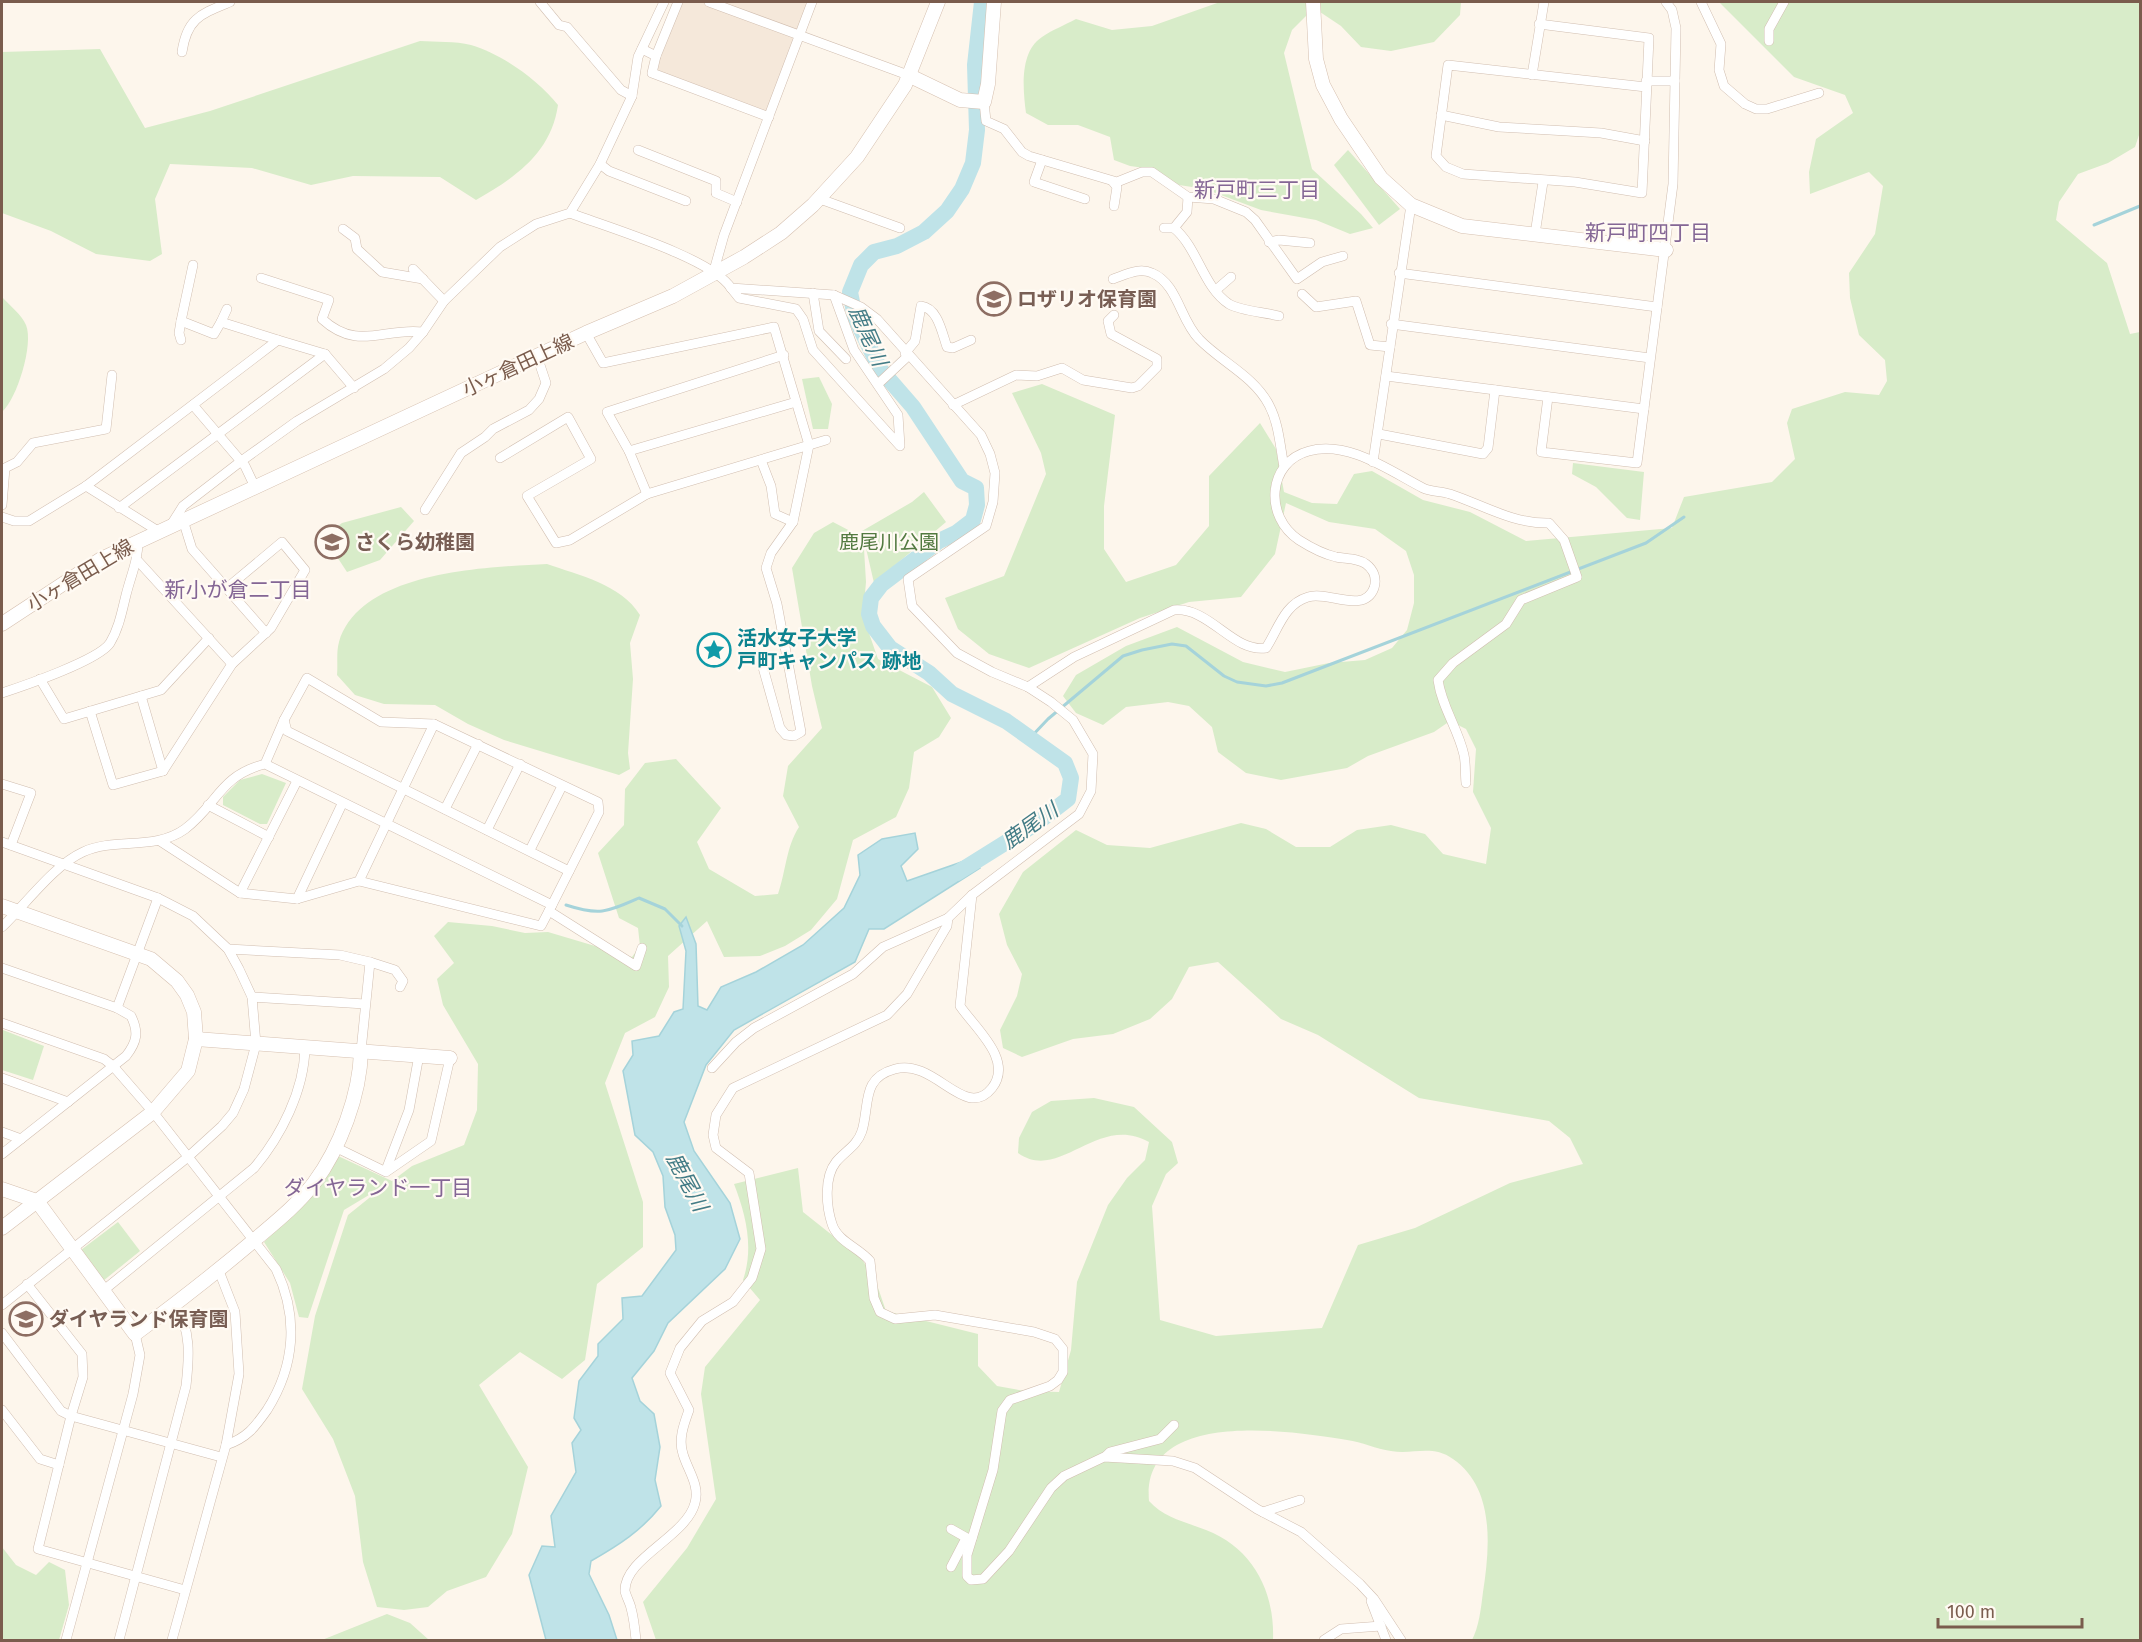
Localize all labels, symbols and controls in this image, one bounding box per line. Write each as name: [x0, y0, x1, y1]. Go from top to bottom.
district label: 新戸町三丁目: [1194, 177, 1320, 203]
district label: 新戸町四丁目: [1585, 220, 1711, 246]
school or university icon: ロザリオ保育園: [976, 281, 1012, 317]
place label: ロザリオ保育園: [1017, 287, 1157, 311]
water label: 鹿尾川: [843, 302, 894, 372]
street label: 小ヶ倉田上線: [459, 329, 577, 401]
school or university icon: さくら幼稚園: [314, 524, 350, 560]
place label: さくら幼稚園: [355, 530, 475, 554]
park label: 鹿尾川公園: [839, 530, 939, 554]
street label: 小ヶ倉田上線: [22, 534, 138, 616]
district label: 新小が倉二丁目: [165, 577, 312, 603]
place label: 活水女子大学 戸町キャンパス 跡地: [737, 626, 922, 673]
place icon: 活水女子大学 戸町キャンパス 跡地: [696, 632, 732, 668]
water label: 鹿尾川: [997, 796, 1065, 855]
water label: 鹿尾川: [661, 1148, 714, 1218]
district label: ダイヤランド一丁目: [284, 1175, 472, 1201]
school or university icon: ダイヤランド保育園: [8, 1301, 44, 1337]
place label: ダイヤランド保育園: [49, 1307, 228, 1331]
scale bar: [1938, 1591, 2082, 1629]
text: 100 m: [1947, 1601, 1995, 1623]

